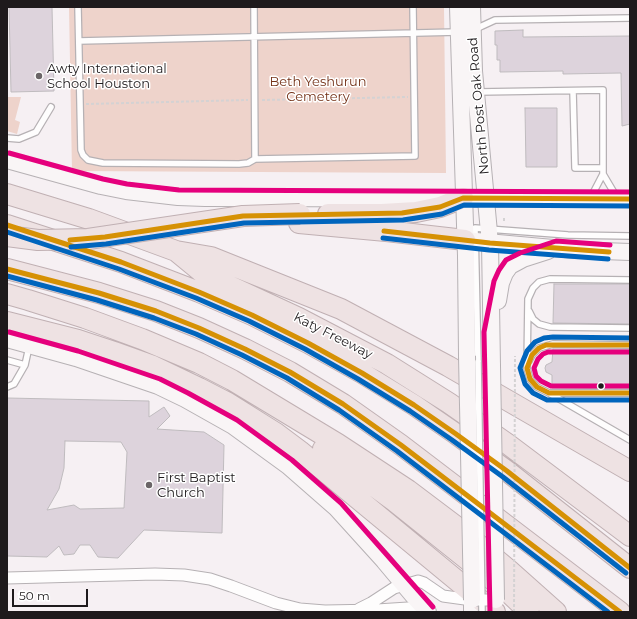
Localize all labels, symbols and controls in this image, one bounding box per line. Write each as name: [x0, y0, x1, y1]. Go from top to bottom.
street label: North Post Oak Road: [465, 37, 493, 175]
place label: Awty International School Houston: [47, 61, 167, 92]
marker: Awty International School Houston: [34, 71, 44, 81]
park label: Beth Yeshurun Cemetery: [269, 74, 367, 105]
street label: Katy Freeway: [291, 309, 375, 363]
unlabelled marker: [596, 381, 606, 391]
place label: First Baptist Church: [157, 470, 236, 501]
marker: First Baptist Church: [144, 480, 154, 490]
scale bar: [14, 581, 90, 607]
text: 50 m: [19, 588, 50, 603]

